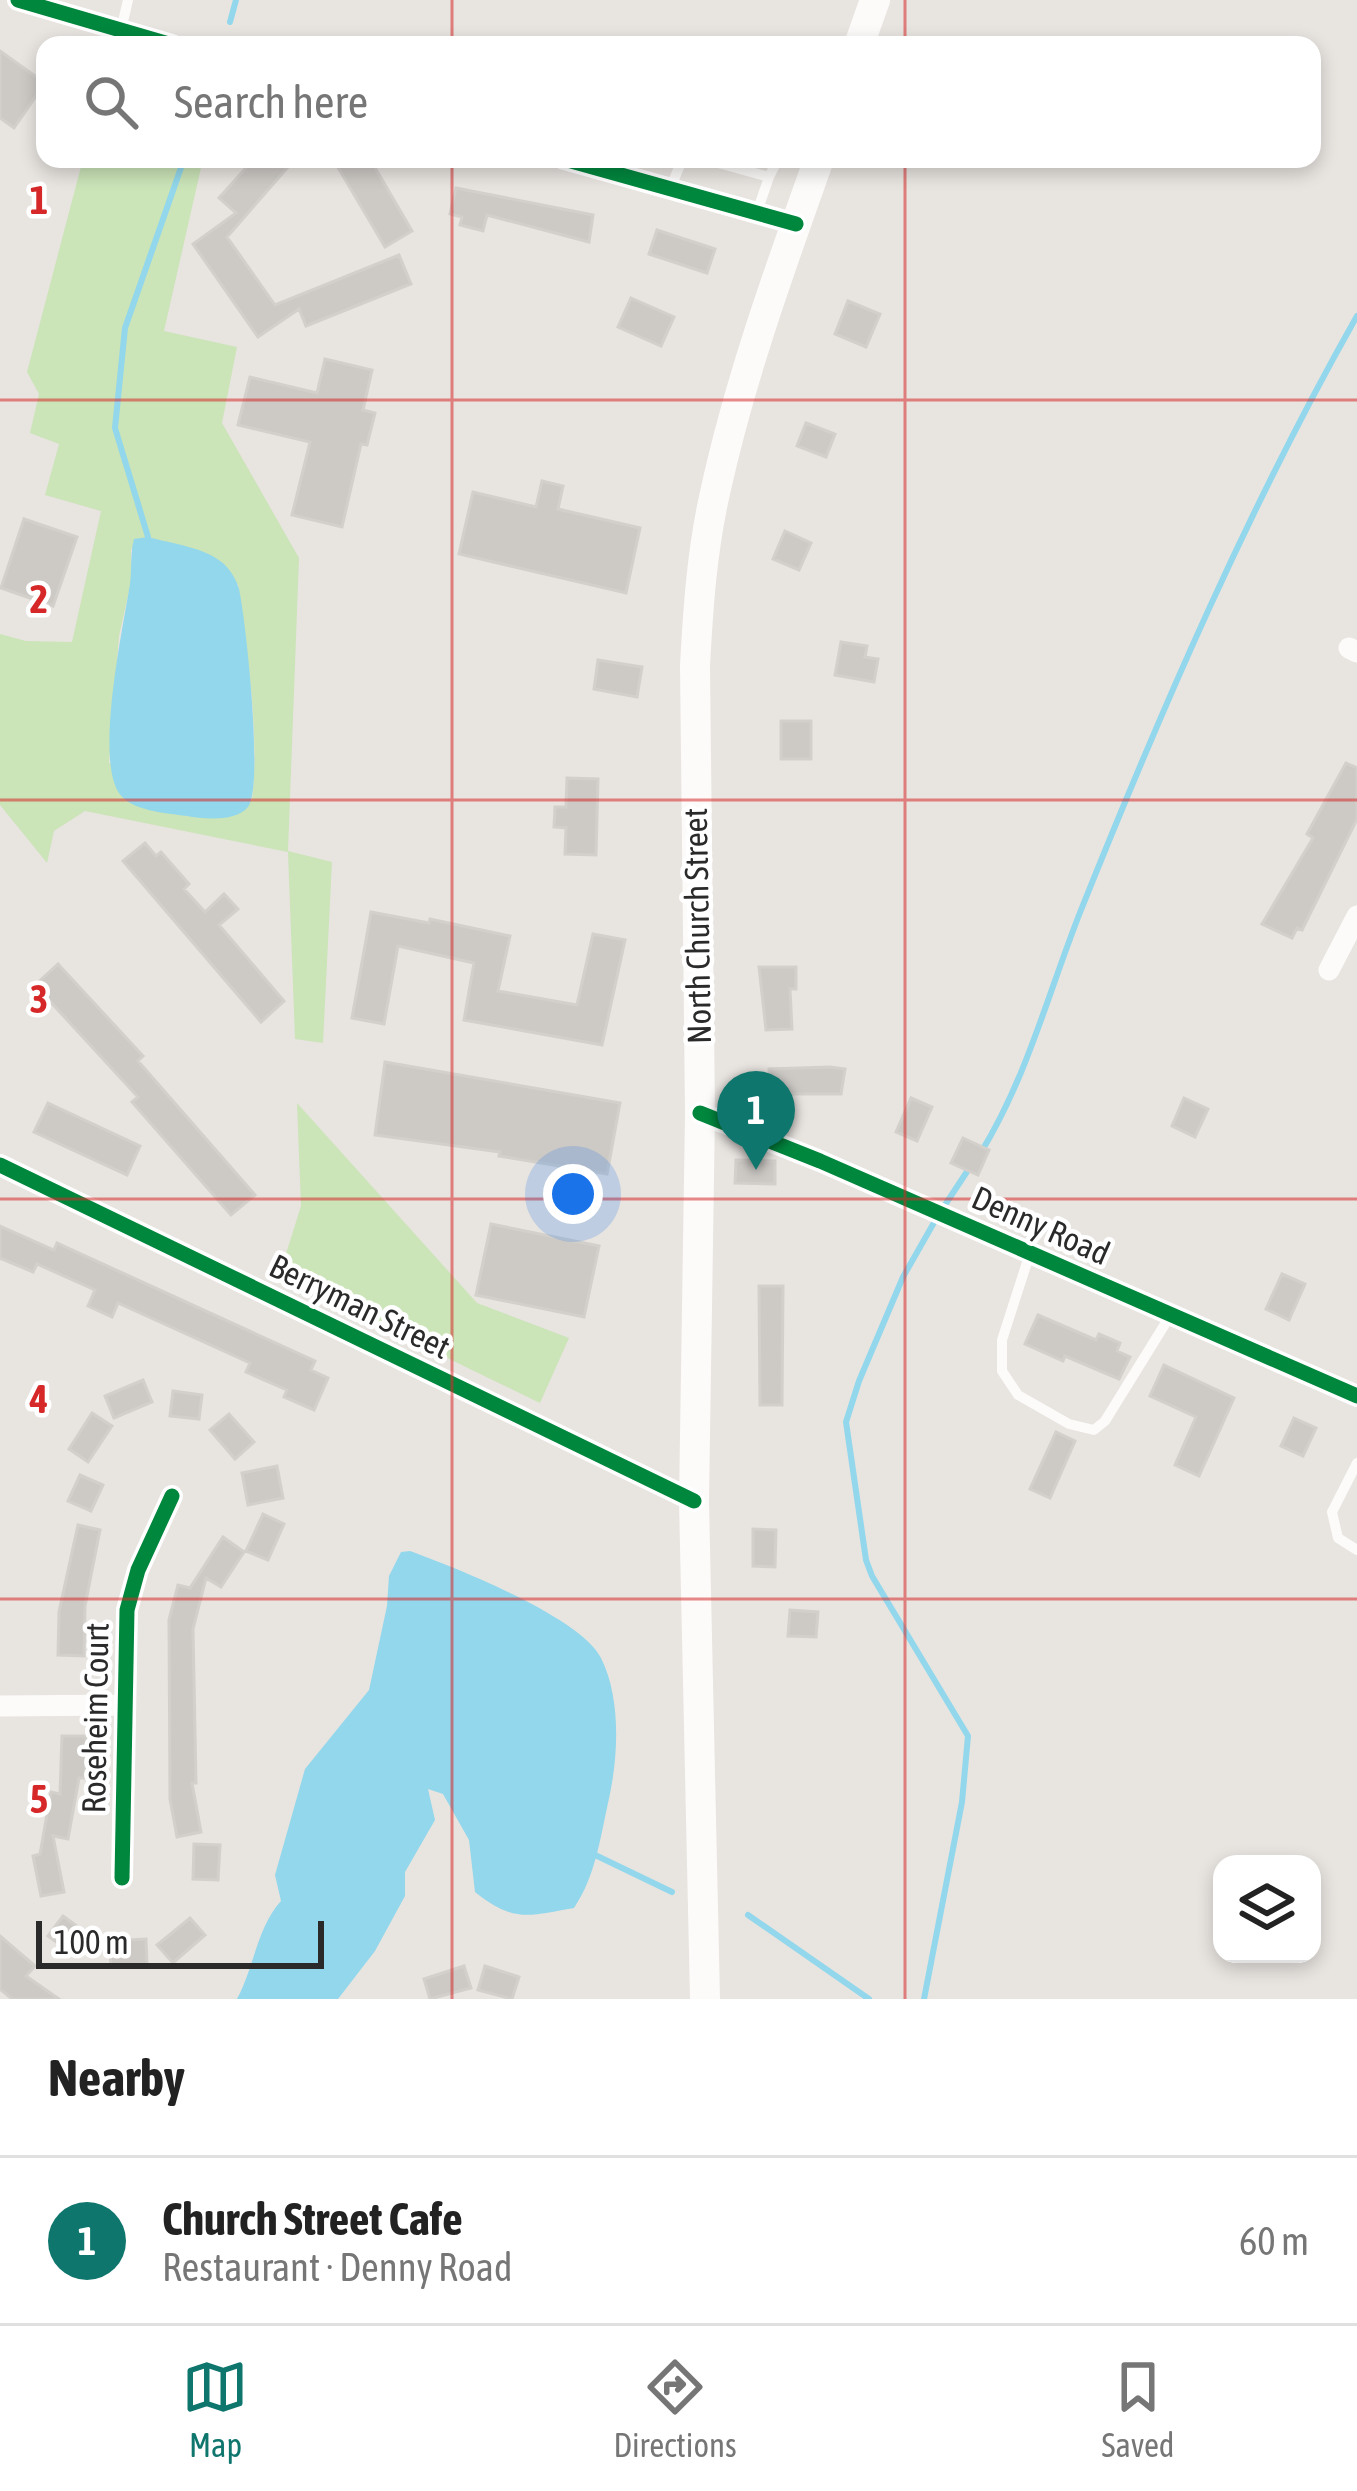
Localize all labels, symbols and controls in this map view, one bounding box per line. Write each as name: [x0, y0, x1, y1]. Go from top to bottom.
search box: [36, 36, 1321, 168]
icon: search: [78, 69, 144, 135]
text: Search here: [174, 76, 368, 128]
text: 1: [30, 178, 48, 222]
text: 2: [30, 577, 48, 621]
street label: North Church Street: [676, 808, 718, 1044]
text: 3: [30, 977, 48, 1021]
pin: 1: [717, 1071, 795, 1170]
your location: [543, 1164, 603, 1224]
street label: Denny Road: [966, 1178, 1116, 1272]
street label: Berryman Street: [264, 1246, 456, 1366]
text: 4: [29, 1377, 48, 1421]
street label: Roseheim Court: [74, 1622, 116, 1814]
text: 5: [30, 1777, 48, 1821]
map controls: [1213, 1855, 1321, 1963]
button: layers: [1213, 1855, 1321, 1963]
scale bar: [36, 1915, 324, 1968]
text: 100 m: [54, 1923, 129, 1961]
text: Nearby: [48, 2048, 185, 2107]
text: Church Street Cafe: [162, 2193, 463, 2245]
text: 1: [78, 2219, 96, 2263]
text: 60 m: [1239, 2219, 1309, 2263]
text: Restaurant · Denny Road: [162, 2245, 512, 2289]
tab: Map: [182, 2354, 248, 2464]
tab: Directions: [613, 2354, 737, 2464]
tab: Saved: [1102, 2354, 1174, 2464]

